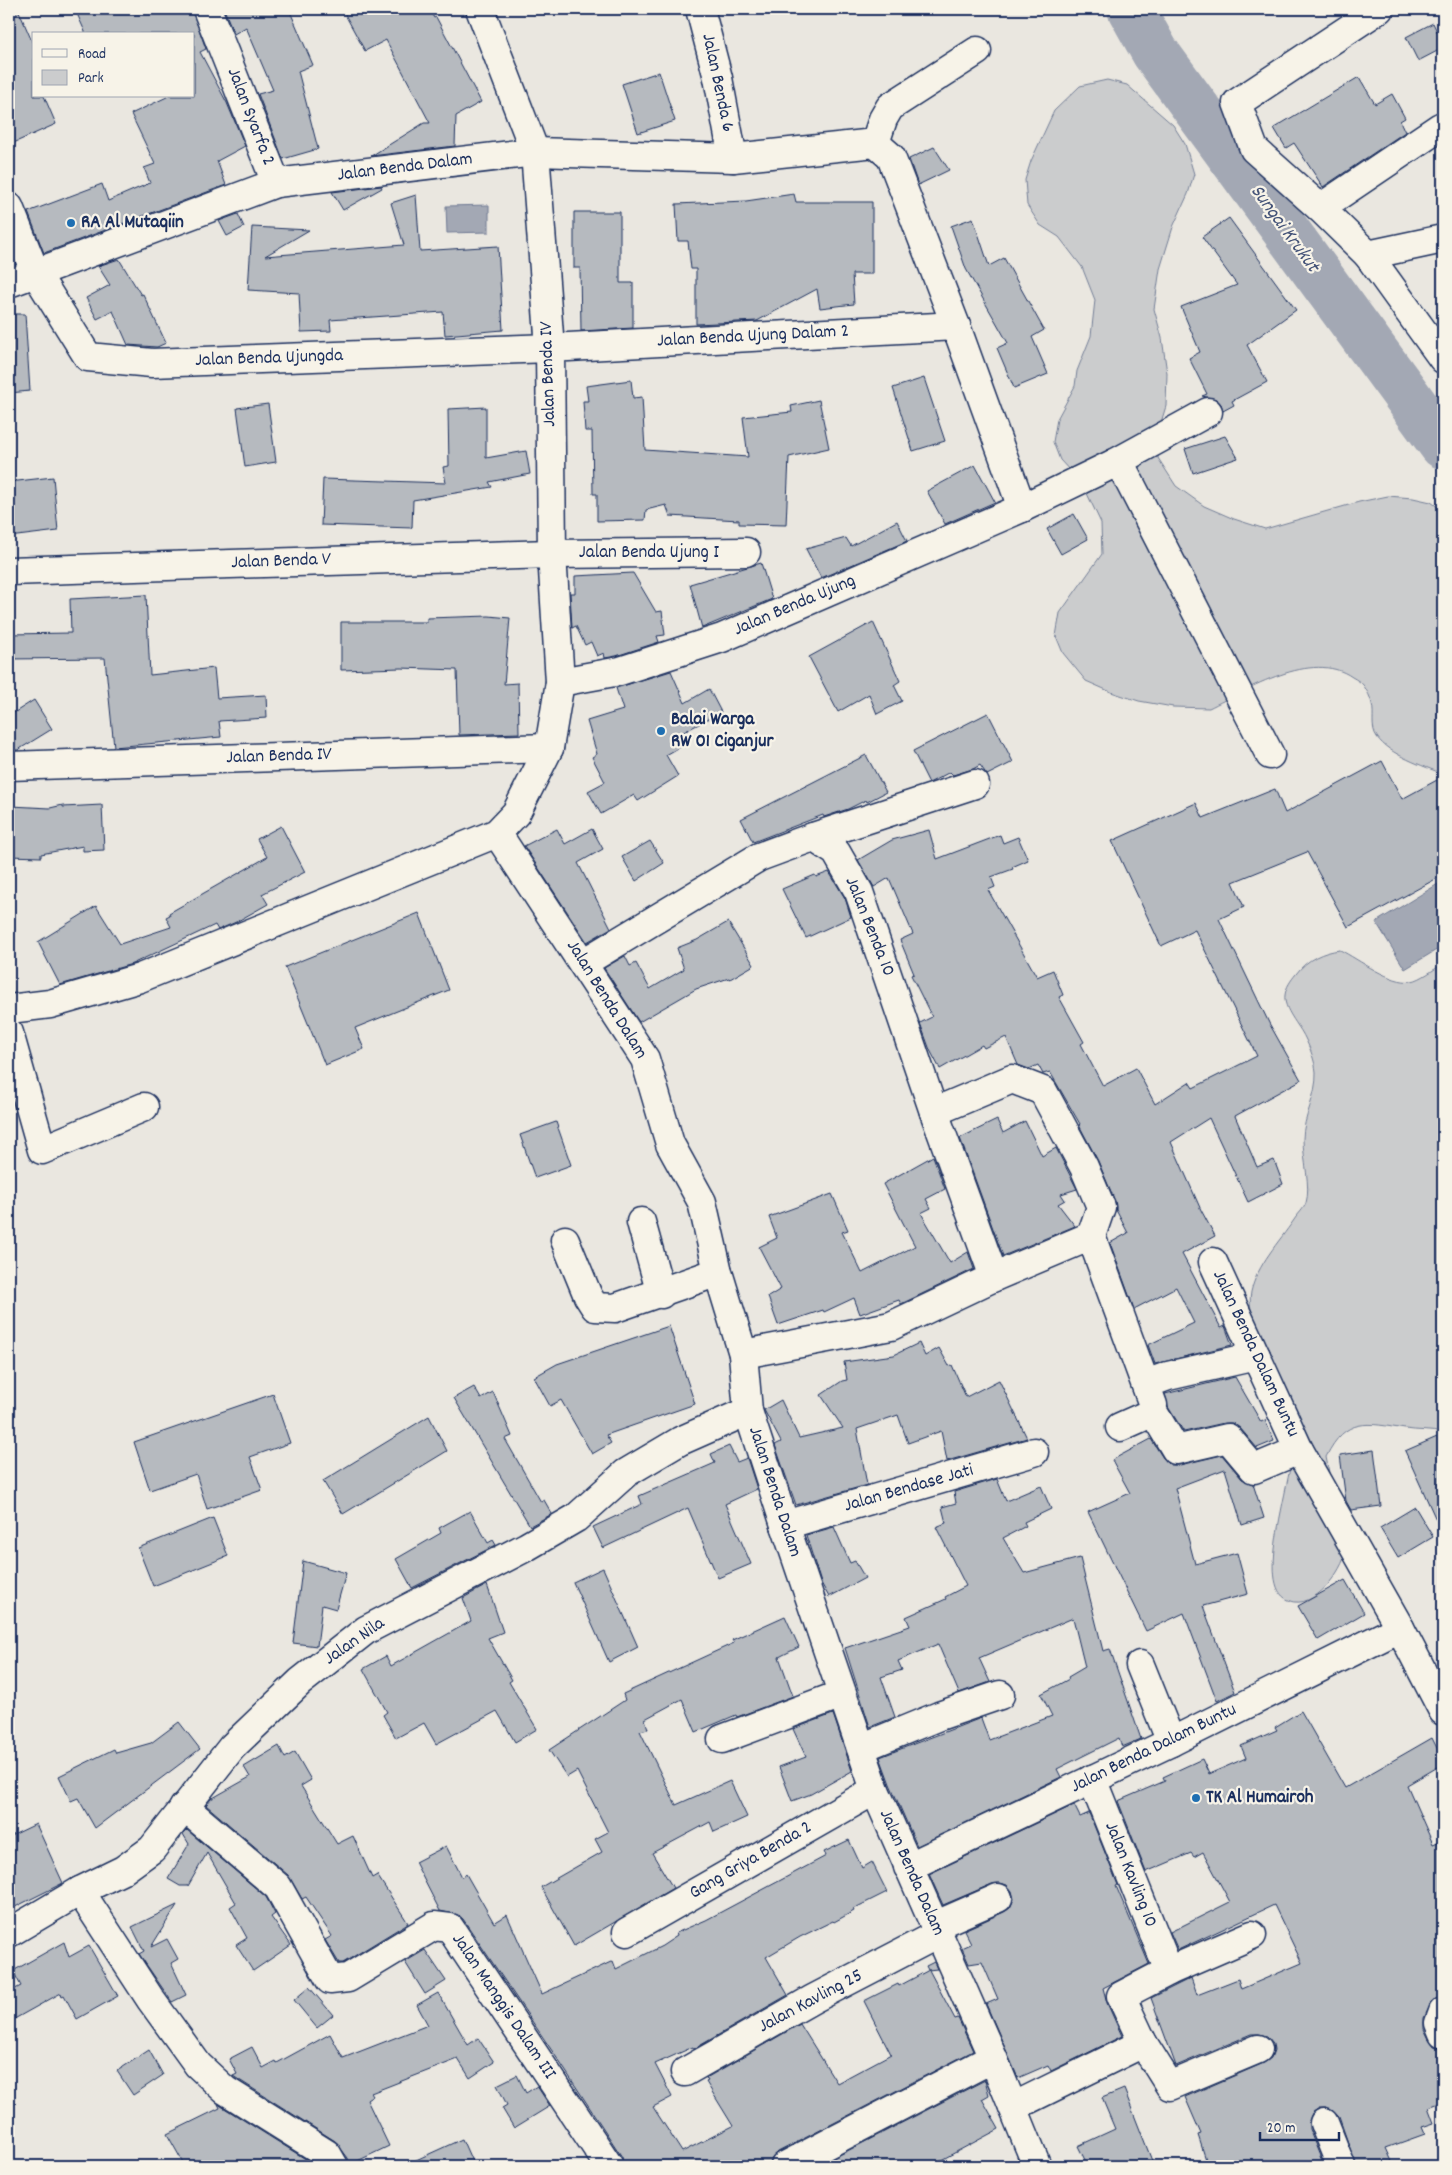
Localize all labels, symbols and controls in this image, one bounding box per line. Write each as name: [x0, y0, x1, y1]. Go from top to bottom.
street label: Jalan Benda 6: [693, 31, 741, 135]
legend: [32, 32, 195, 98]
text: Road: [78, 44, 106, 66]
street label: Jalan Syarfa 2: [219, 64, 281, 170]
text: Park: [78, 68, 104, 90]
street label: Jalan Benda Dalam: [336, 146, 474, 190]
water label: Sungai Krukut: [1243, 179, 1326, 280]
place label: RA Al Mutaqiin: [81, 210, 184, 237]
marker: RA Al Mutaqiin: [65, 217, 77, 229]
street label: Jalan Benda Ujung Dalam 2: [656, 318, 850, 356]
street label: Jalan Benda IV: [534, 321, 564, 427]
street label: Jalan Benda Ujungda: [195, 343, 344, 375]
street label: Jalan Benda Ujung I: [579, 540, 719, 567]
street label: Jalan Benda V: [231, 547, 331, 577]
street label: Jalan Benda Ujung: [730, 568, 860, 644]
place label: Balai Warga RW 01 Ciganjur: [671, 707, 774, 756]
marker: Balai Warga RW 01 Ciganjur: [655, 725, 667, 737]
street label: Jalan Benda IV: [226, 742, 332, 772]
street label: Jalan Benda 10: [837, 873, 901, 981]
street label: Jalan Benda Dalam: [559, 935, 653, 1065]
street label: Jalan Benda Dalam Buntu: [1204, 1266, 1306, 1442]
street label: Jalan Benda Dalam: [740, 1423, 808, 1561]
street label: Jalan Bendase Jati: [841, 1457, 977, 1520]
street label: Jalan Nila: [319, 1611, 392, 1673]
street label: Jalan Benda Dalam Buntu: [1067, 1697, 1241, 1801]
place label: TK Al Humairoh: [1206, 1785, 1314, 1812]
marker: TK Al Humairoh: [1190, 1792, 1202, 1804]
street label: Jalan Benda Dalam: [871, 1805, 951, 1941]
street label: Gang Griya Benda 2: [685, 1815, 817, 1907]
street label: Jalan Kavling 10: [1097, 1818, 1163, 1932]
street label: Jalan Manggis Dalam III: [444, 1929, 562, 2085]
street label: Jalan Kavling 25: [754, 1963, 868, 2041]
scale bar: [1260, 2110, 1338, 2142]
text: 20 m: [1267, 2118, 1295, 2140]

